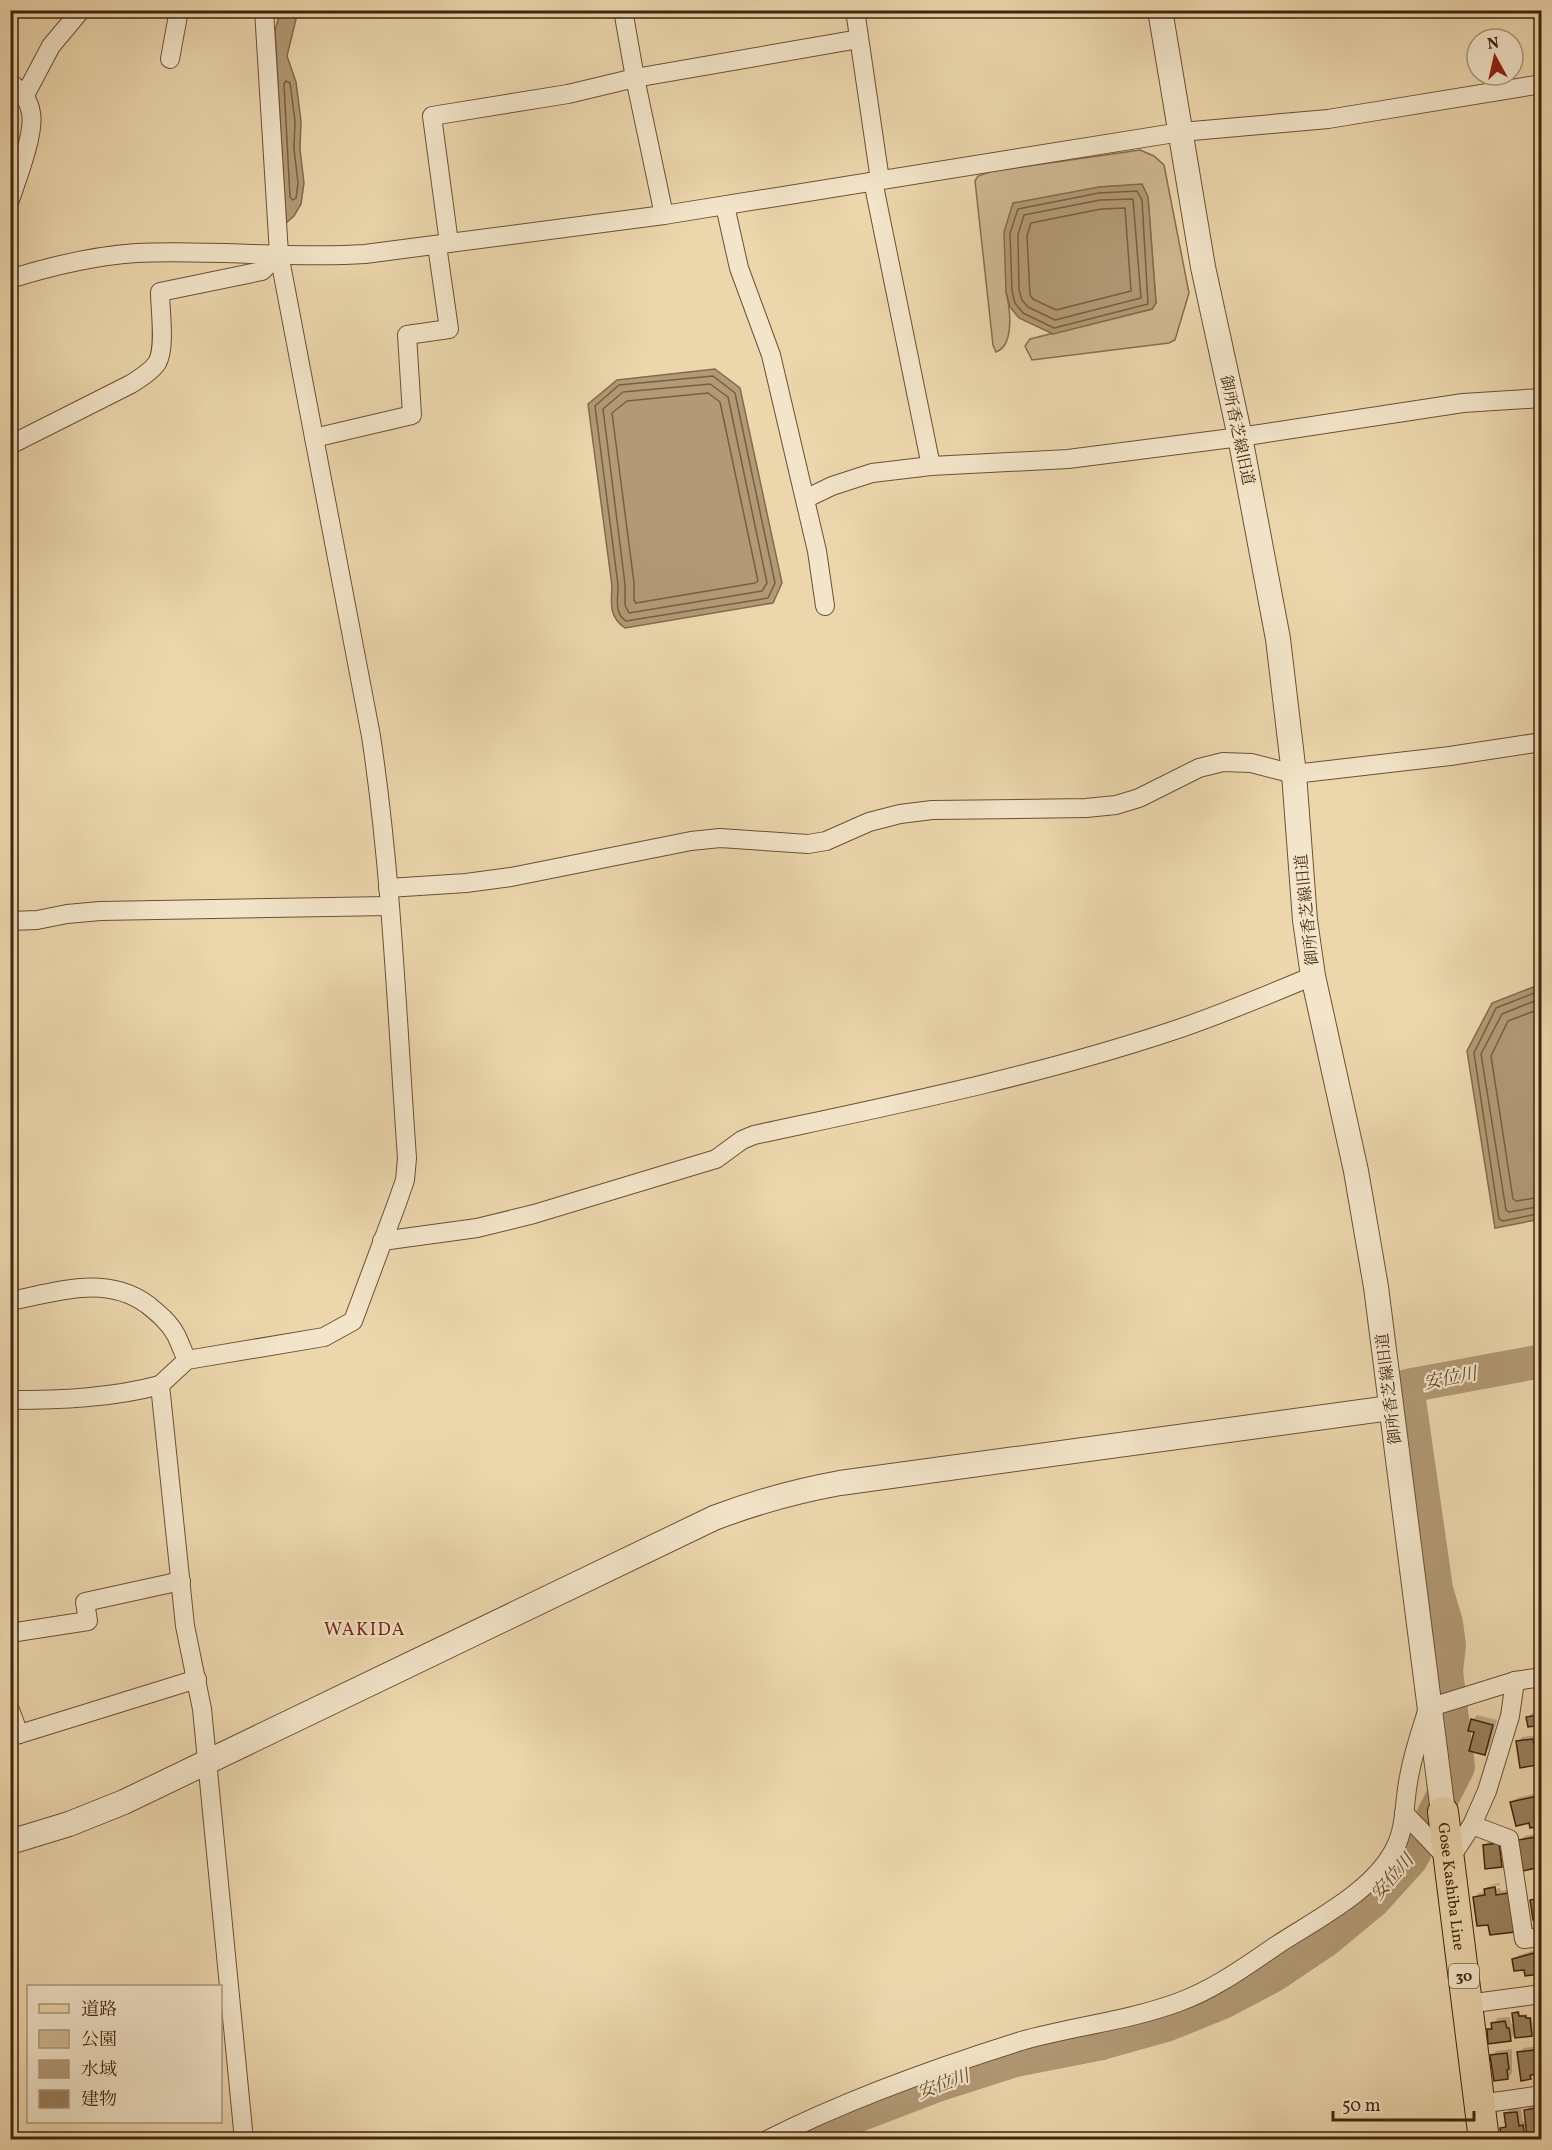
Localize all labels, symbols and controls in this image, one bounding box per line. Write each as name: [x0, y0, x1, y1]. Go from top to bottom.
north arrow: [1465, 27, 1525, 87]
text: N: [1486, 32, 1501, 56]
street label: 御所香芝線旧道: [1214, 373, 1258, 487]
street label: 御所香芝線旧道: [1291, 853, 1325, 967]
street label: 御所香芝線旧道: [1372, 1332, 1408, 1446]
water label: 安位川: [1421, 1362, 1481, 1397]
district label: WAKIDA: [324, 1618, 406, 1643]
street label: Gose Kashiba Line: [1431, 1821, 1469, 1952]
water label: 安位川: [1366, 1848, 1422, 1907]
road number: 30: [1449, 1964, 1479, 1988]
legend: [27, 1985, 222, 2123]
text: 道路: [81, 1998, 117, 2023]
text: 公園: [81, 2028, 117, 2053]
text: 水域: [81, 2058, 117, 2083]
water label: 安位川: [914, 2064, 975, 2106]
scale bar: [1333, 2084, 1474, 2122]
text: 建物: [81, 2088, 117, 2113]
text: 50 m: [1342, 2094, 1381, 2119]

